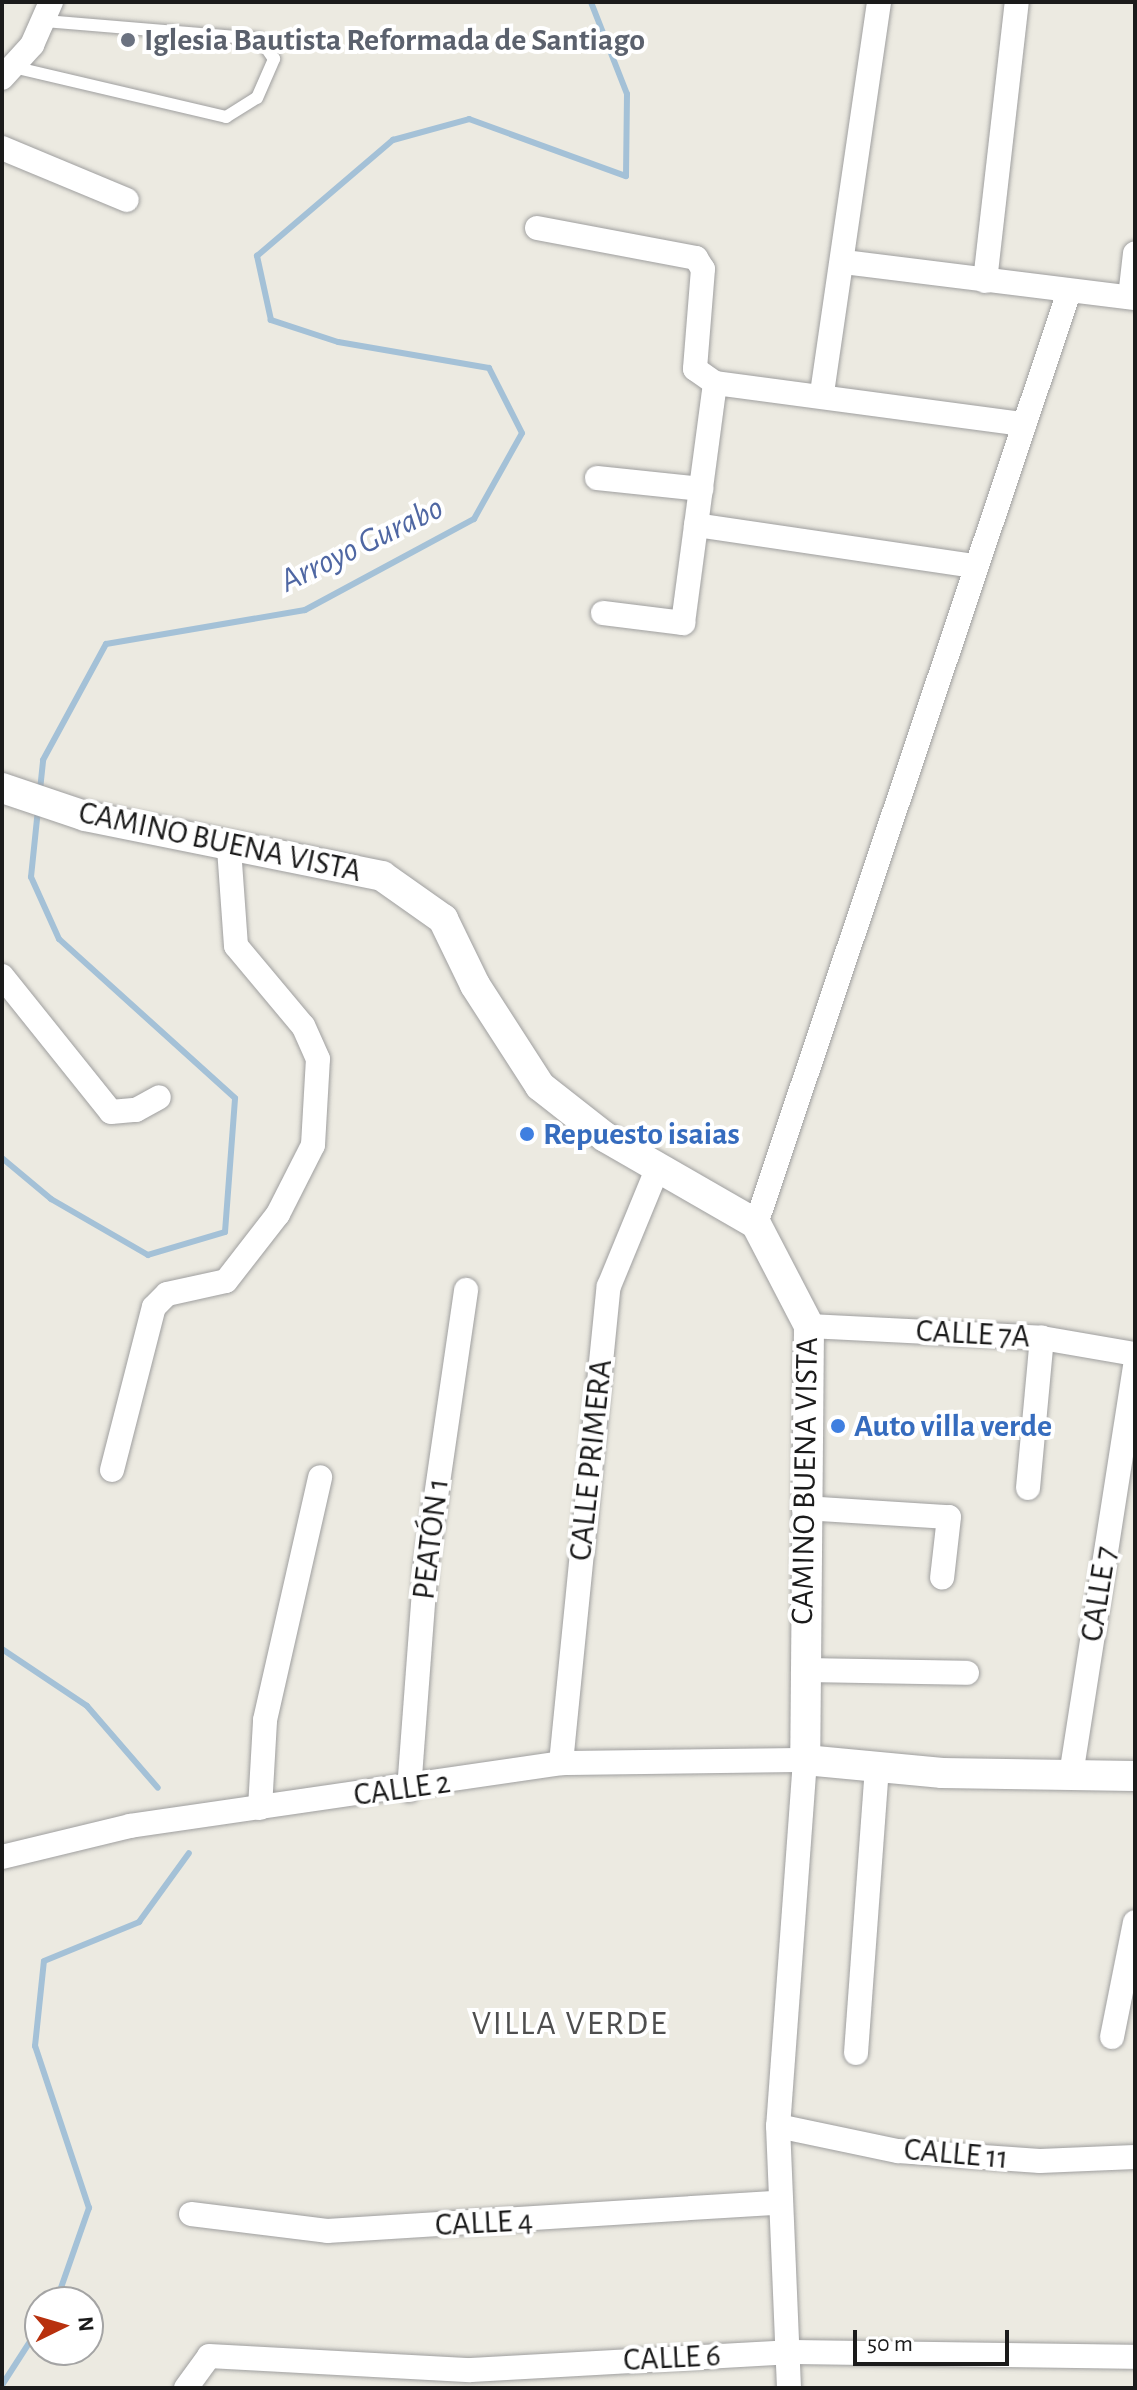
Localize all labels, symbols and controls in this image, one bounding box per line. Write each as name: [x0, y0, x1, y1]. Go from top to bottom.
place label: Iglesia Bautista Reformada de Santiago: [144, 21, 645, 59]
marker: Iglesia Bautista Reformada de Santiago: [119, 31, 137, 49]
water label: Arroyo Gurabo: [274, 488, 450, 602]
street label: CAMINO BUENA VISTA: [75, 793, 365, 891]
place label: Repuesto isaias: [543, 1115, 740, 1153]
marker: Repuesto isaias: [518, 1125, 536, 1143]
street label: CALLE 7A: [915, 1312, 1031, 1356]
street label: CAMINO BUENA VISTA: [783, 1337, 827, 1625]
street label: CALLE PRIMERA: [561, 1357, 621, 1563]
place label: Auto villa verde: [854, 1407, 1052, 1445]
marker: Auto villa verde: [829, 1417, 847, 1435]
street label: PEATÓN 1: [405, 1476, 457, 1602]
street label: CALLE 7: [1073, 1544, 1125, 1644]
street label: CALLE 2: [351, 1763, 453, 1815]
district label: VILLA VERDE: [472, 2005, 668, 2045]
street label: CALLE 11: [902, 2130, 1010, 2178]
street label: CALLE 4: [434, 2201, 534, 2245]
north arrow: [24, 2286, 104, 2366]
scale bar: [857, 2314, 1013, 2364]
text: N: [74, 2315, 98, 2333]
text: 50 m: [867, 2332, 913, 2356]
street label: CALLE 6: [622, 2336, 722, 2380]

